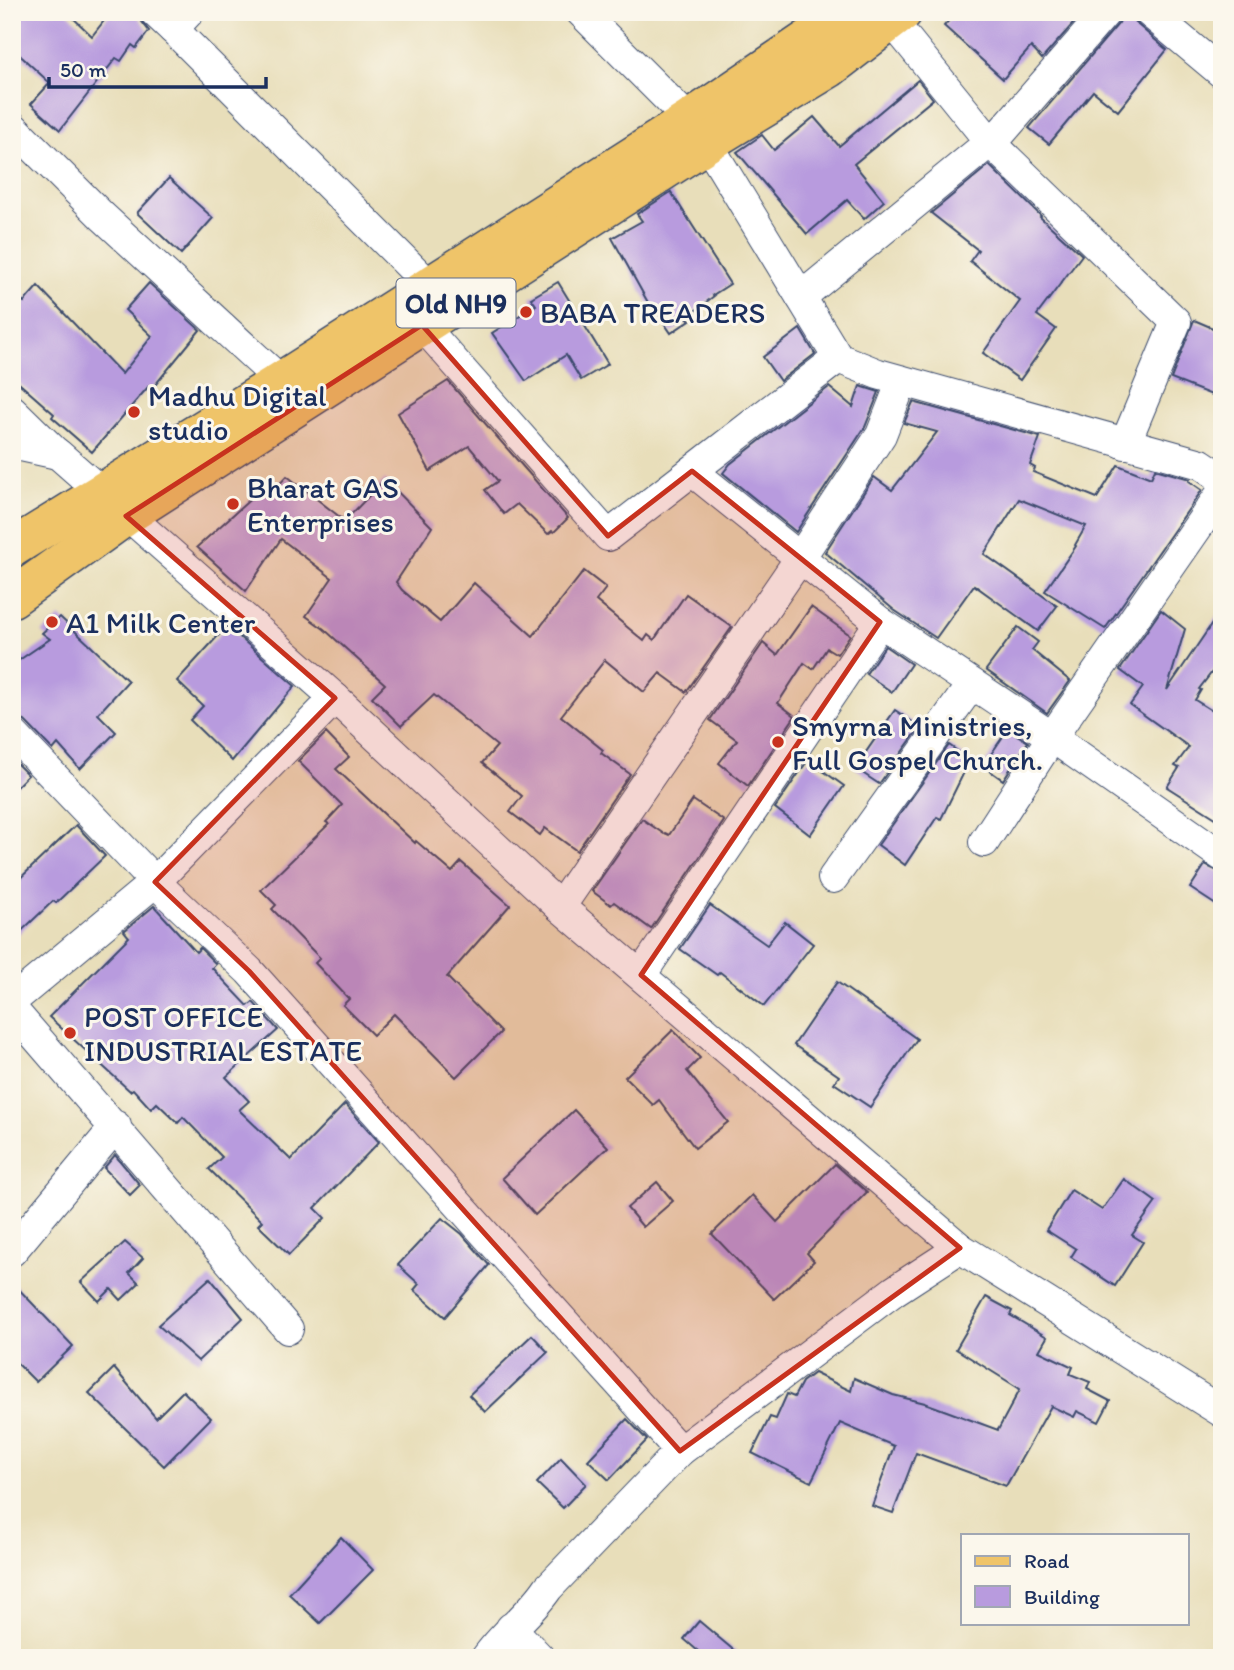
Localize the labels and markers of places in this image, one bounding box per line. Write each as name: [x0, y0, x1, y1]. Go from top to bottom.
place label: BABA TREADERS: [540, 294, 765, 331]
marker: BABA TREADERS: [518, 304, 534, 320]
place label: Madhu Digital studio: [148, 377, 327, 448]
marker: Madhu Digital studio: [126, 404, 142, 420]
place label: Bharat GAS Enterprises: [247, 469, 399, 540]
marker: Bharat GAS Enterprises: [225, 496, 241, 512]
place label: A1 Milk Center: [66, 604, 256, 641]
marker: A1 Milk Center: [44, 614, 60, 630]
place label: Smyrna Ministries, Full Gospel Church.: [792, 707, 1043, 778]
marker: Smyrna Ministries, Full Gospel Church.: [770, 734, 786, 750]
place label: POST OFFICE INDUSTRIAL ESTATE: [84, 998, 362, 1069]
marker: POST OFFICE INDUSTRIAL ESTATE: [62, 1025, 78, 1041]

